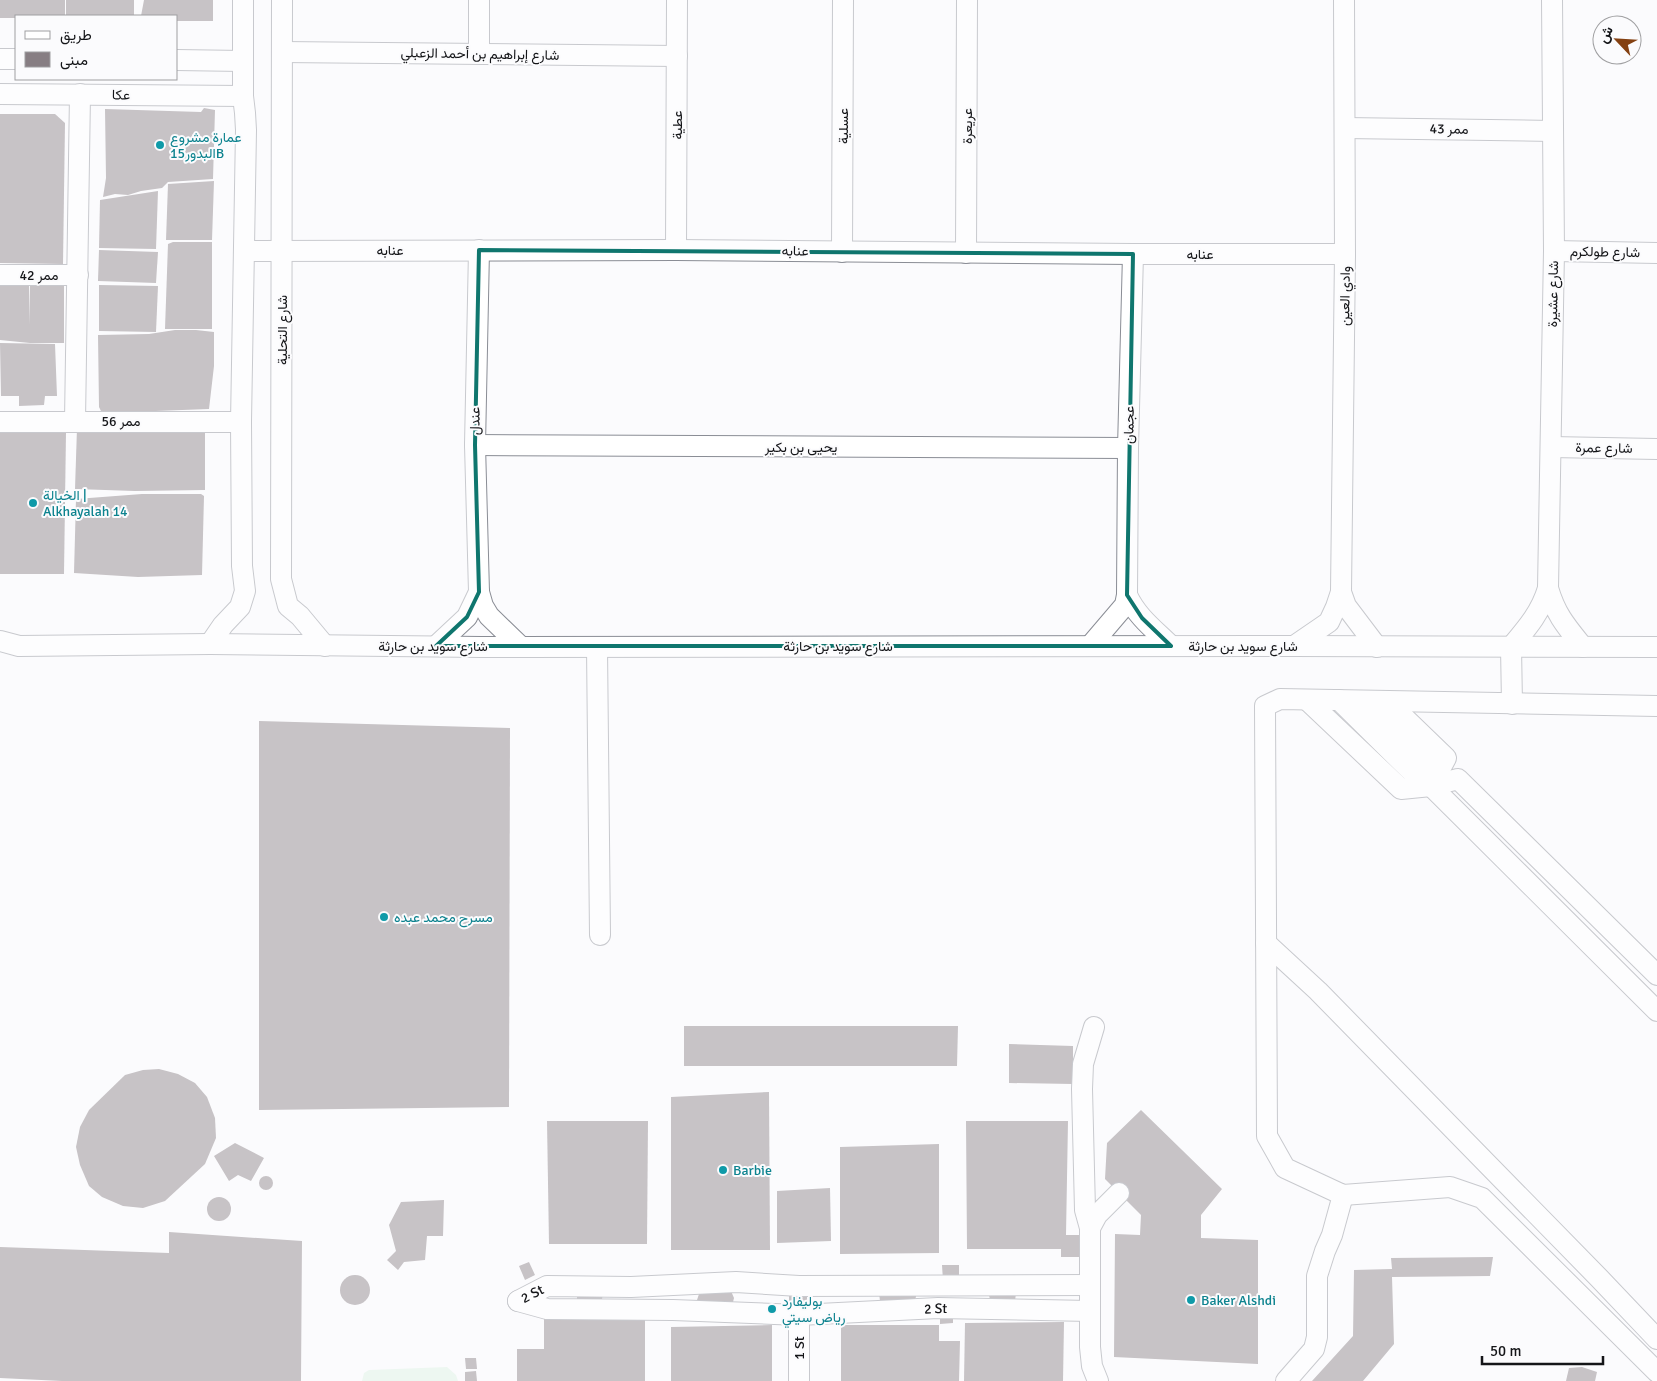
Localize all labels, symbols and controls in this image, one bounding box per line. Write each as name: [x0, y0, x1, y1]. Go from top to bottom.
legend: [15, 15, 178, 80]
north arrow: [1592, 15, 1642, 65]
text: ش: [1594, 23, 1617, 46]
text: طريق: [60, 26, 92, 45]
street label: شارع إبراهيم بن أحمد الزعبلي: [400, 44, 560, 67]
text: مبنى: [60, 51, 88, 70]
street label: عكا: [112, 86, 130, 104]
street label: عسلية: [835, 108, 852, 144]
street label: عريعرة: [959, 108, 976, 144]
street label: عطية: [669, 110, 686, 140]
street label: ممر 43: [1429, 120, 1469, 138]
place label: عمارة مشروع البدور15B: [170, 129, 242, 162]
marker: عمارة مشروع البدور15B: [154, 139, 166, 151]
street label: عنابه: [376, 242, 404, 259]
street label: عنابه: [781, 242, 809, 260]
street label: شارع طولكرم: [1570, 243, 1640, 263]
street label: عنابه: [1186, 246, 1214, 263]
street label: شارع عشيرة: [1544, 260, 1564, 328]
street label: وادي العين: [1336, 266, 1357, 326]
street label: ممر 42: [19, 267, 59, 284]
street label: شارع التحلية: [274, 295, 293, 365]
street label: عجمان: [1120, 406, 1138, 444]
street label: عندل: [466, 407, 485, 435]
street label: ممر 56: [101, 413, 141, 430]
street label: يحيى بن بكير: [764, 439, 837, 456]
street label: شارع عمرة: [1575, 439, 1633, 459]
place label: الخيالة | Alkhayalah 14: [43, 487, 128, 520]
marker: الخيالة | Alkhayalah 14: [27, 497, 39, 509]
street label: شارع سويد بن حارثة: [378, 638, 488, 657]
street label: شارع سويد بن حارثة: [783, 638, 893, 657]
street label: شارع سويد بن حارثة: [1188, 638, 1298, 657]
place label: مسرح محمد عبده: [394, 909, 493, 928]
marker: مسرح محمد عبده: [378, 911, 390, 923]
place label: Barbie: [733, 1162, 772, 1179]
marker: Barbie: [717, 1164, 729, 1176]
street label: 2 St: [518, 1281, 547, 1307]
place label: Baker Alshdi: [1201, 1292, 1276, 1309]
place label: بوليفارد رياض سيتي: [782, 1293, 846, 1329]
marker: Baker Alshdi: [1185, 1294, 1197, 1306]
street label: 2 St: [924, 1299, 948, 1317]
marker: بوليفارد رياض سيتي: [766, 1303, 778, 1315]
scale bar: [1482, 1334, 1603, 1366]
street label: 1 St: [791, 1336, 808, 1360]
text: 50 m: [1490, 1342, 1521, 1360]

